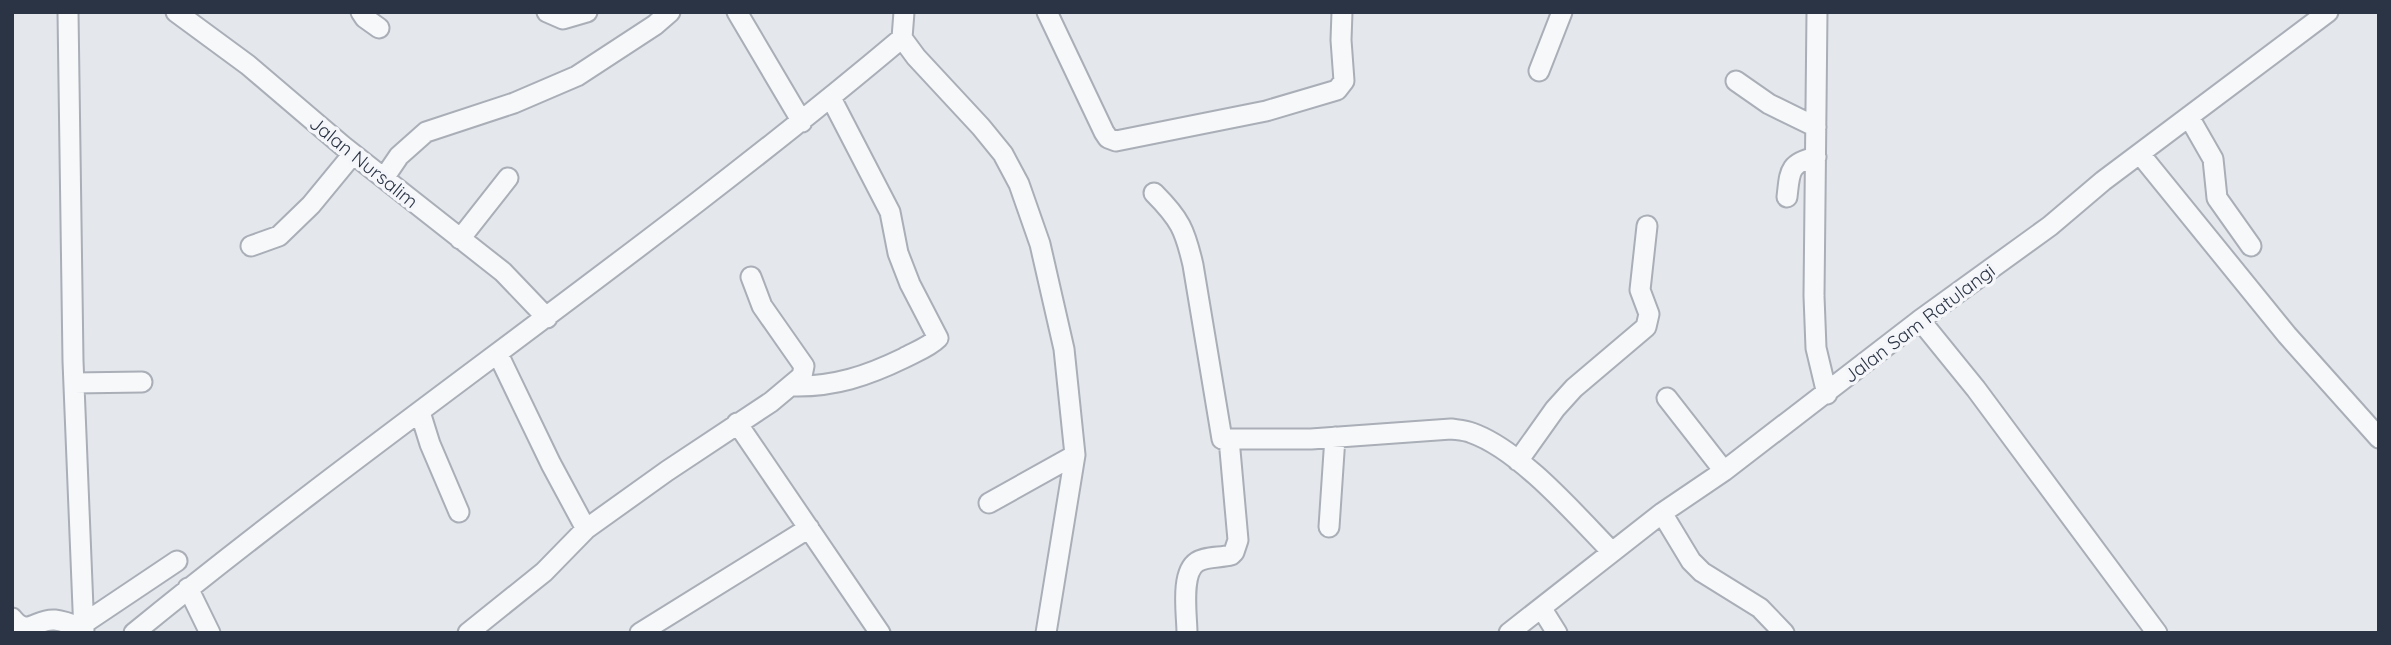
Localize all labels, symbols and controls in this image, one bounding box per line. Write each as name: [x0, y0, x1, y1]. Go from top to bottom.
street label: Jalan Nursalim: [305, 111, 423, 213]
street label: Jalan Sam Ratulangi: [1838, 258, 2000, 388]

